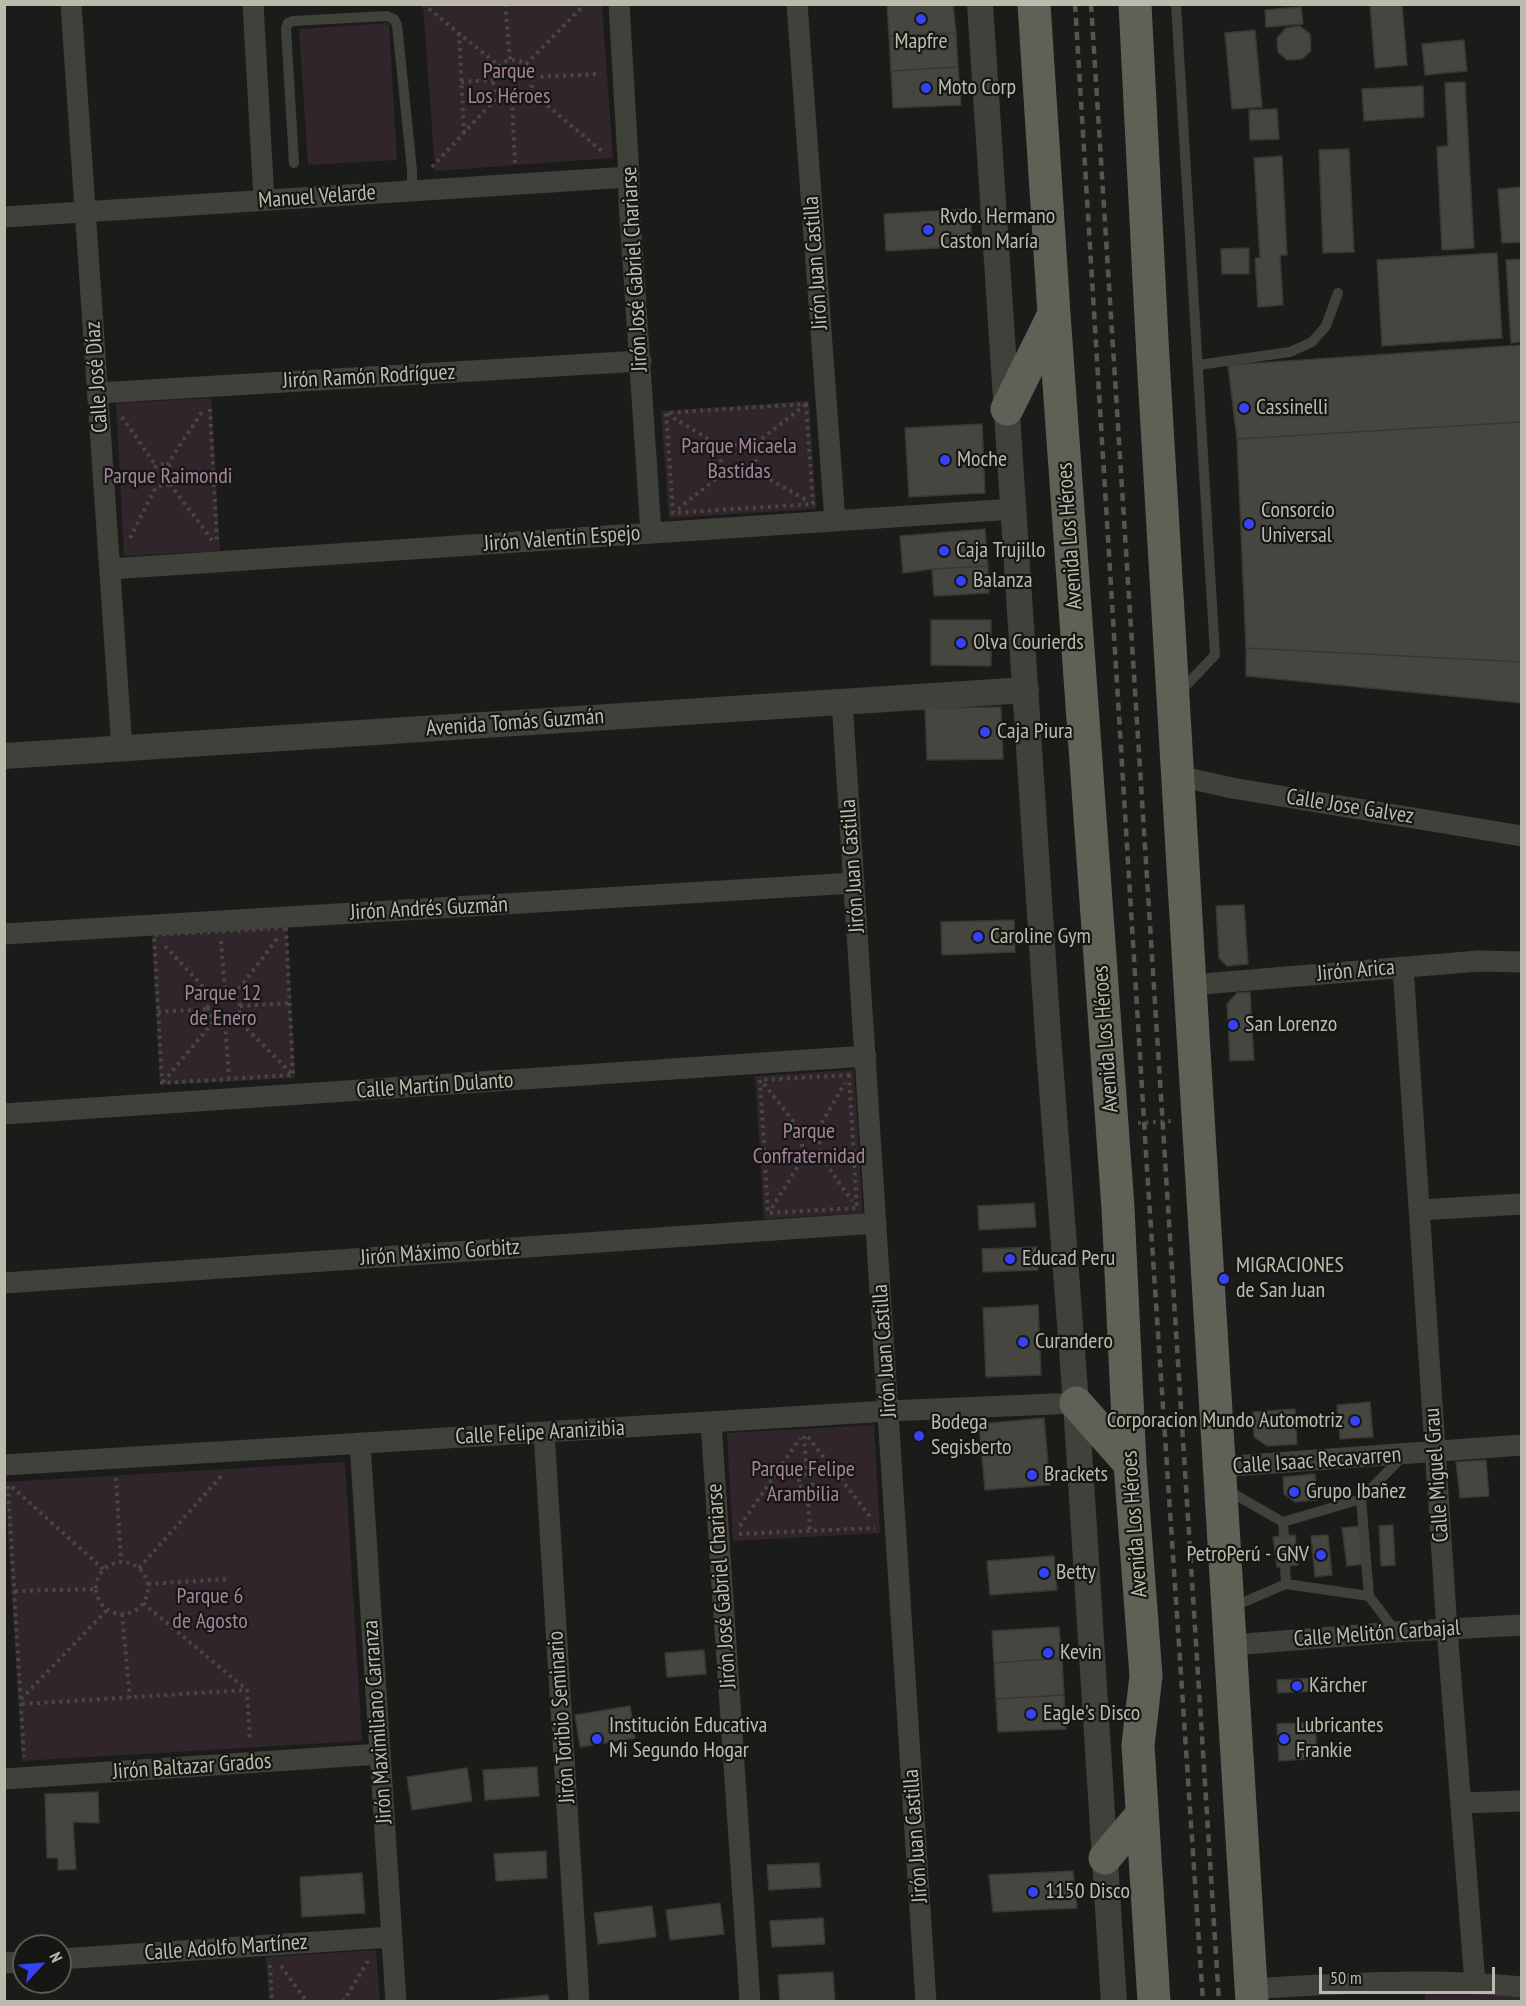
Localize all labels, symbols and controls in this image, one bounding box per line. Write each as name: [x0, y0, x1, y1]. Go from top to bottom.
marker: Mapfre: [914, 12, 928, 26]
place label: Mapfre: [895, 29, 947, 55]
park label: Parque Los Héroes: [468, 59, 550, 110]
place label: Moto Corp: [938, 75, 1016, 101]
marker: Moto Corp: [919, 81, 933, 95]
street label: Jirón José Gabriel Chariarse: [616, 166, 654, 372]
street label: Manuel Velarde: [257, 180, 377, 214]
street label: Jirón Juan Castilla: [798, 195, 834, 331]
place label: Rvdo. Hermano Caston María: [940, 204, 1055, 255]
marker: Rvdo. Hermano Caston María: [921, 223, 935, 237]
street label: Calle José Díaz: [80, 320, 114, 434]
street label: Jirón Ramón Rodríguez: [282, 359, 456, 395]
place label: Cassinelli: [1256, 395, 1328, 421]
marker: Cassinelli: [1237, 401, 1251, 415]
park label: Parque Micaela Bastidas: [681, 434, 797, 486]
place label: Moche: [957, 447, 1007, 473]
marker: Moche: [938, 453, 952, 467]
street label: Avenida Los Héroes: [1052, 462, 1088, 610]
park label: Parque Raimondi: [104, 464, 232, 490]
place label: Consorcio Universal: [1261, 498, 1335, 550]
marker: Consorcio Universal: [1242, 517, 1256, 531]
street label: Jirón Valentín Espejo: [483, 520, 641, 558]
place label: Caja Trujillo: [956, 538, 1046, 564]
marker: Caja Trujillo: [937, 544, 951, 558]
place label: Balanza: [973, 568, 1032, 594]
marker: Balanza: [954, 574, 968, 588]
place label: Olva Courierds: [973, 630, 1084, 656]
marker: Olva Courierds: [954, 636, 968, 650]
street label: Avenida Tomás Guzmán: [425, 704, 605, 742]
place label: Caja Piura: [997, 719, 1073, 745]
marker: Caja Piura: [978, 725, 992, 739]
street label: Calle Jose Galvez: [1284, 784, 1416, 830]
street label: Jirón Juan Castilla: [835, 798, 871, 934]
street label: Jirón Andrés Guzmán: [350, 892, 508, 926]
place label: Caroline Gym: [990, 924, 1091, 950]
marker: Caroline Gym: [971, 930, 985, 944]
street label: Jirón Arica: [1316, 954, 1396, 988]
street label: Avenida Los Héroes: [1088, 965, 1124, 1113]
park label: Parque 12 de Enero: [185, 981, 261, 1032]
place label: San Lorenzo: [1245, 1012, 1337, 1038]
marker: San Lorenzo: [1226, 1018, 1240, 1032]
street label: Calle Martín Dulanto: [356, 1067, 514, 1105]
park label: Parque Confraternidad: [753, 1119, 865, 1170]
street label: Jirón Máximo Gorbitz: [359, 1234, 521, 1272]
place label: Educad Peru: [1022, 1246, 1115, 1272]
marker: Educad Peru: [1003, 1252, 1017, 1266]
place label: MIGRACIONES de San Juan: [1236, 1253, 1344, 1304]
marker: MIGRACIONES de San Juan: [1217, 1272, 1231, 1286]
street label: Jirón Juan Castilla: [867, 1283, 903, 1419]
place label: Curandero: [1035, 1329, 1113, 1355]
marker: Curandero: [1016, 1335, 1030, 1349]
street label: Calle Miguel Grau: [1419, 1407, 1455, 1543]
place label: Corporacion Mundo Automotriz: [1107, 1408, 1343, 1434]
place label: Bodega Segisberto: [931, 1410, 1012, 1462]
marker: Corporacion Mundo Automotriz: [1348, 1414, 1362, 1428]
street label: Calle Felipe Aranizibia: [455, 1415, 625, 1451]
marker: Bodega Segisberto: [912, 1429, 926, 1443]
street label: Calle Isaac Recavarren: [1232, 1442, 1402, 1480]
street label: Avenida Los Héroes: [1117, 1450, 1153, 1598]
park label: Parque Felipe Arambilia: [751, 1457, 855, 1508]
place label: Brackets: [1044, 1462, 1108, 1488]
marker: Brackets: [1025, 1468, 1039, 1482]
place label: Grupo Ibañez: [1306, 1479, 1406, 1505]
street label: Jirón José Gabriel Chariarse: [702, 1483, 742, 1689]
marker: Grupo Ibañez: [1287, 1485, 1301, 1499]
place label: PetroPerú - GNV: [1187, 1542, 1309, 1568]
marker: PetroPerú - GNV: [1314, 1548, 1328, 1562]
place label: Betty: [1056, 1560, 1096, 1586]
marker: Betty: [1037, 1566, 1051, 1580]
park label: Parque 6 de Agosto: [172, 1584, 248, 1636]
street label: Calle Melitón Carbajal: [1293, 1615, 1461, 1653]
street label: Jirón Maximiliano Carranza: [358, 1619, 398, 1825]
street label: Jirón Toribio Seminario: [543, 1630, 581, 1804]
place label: Kevin: [1060, 1640, 1102, 1666]
marker: Kevin: [1041, 1646, 1055, 1660]
place label: Kärcher: [1309, 1673, 1367, 1699]
marker: Kärcher: [1290, 1679, 1304, 1693]
place label: Eagle's Disco: [1043, 1701, 1140, 1727]
marker: Eagle's Disco: [1024, 1707, 1038, 1721]
place label: Institución Educativa Mi Segundo Hogar: [609, 1713, 767, 1765]
place label: Lubricantes Frankie: [1296, 1713, 1383, 1765]
marker: Institución Educativa Mi Segundo Hogar: [590, 1732, 604, 1746]
marker: Lubricantes Frankie: [1277, 1732, 1291, 1746]
street label: Jirón Baltazar Grados: [112, 1748, 272, 1786]
street label: Jirón Juan Castilla: [898, 1768, 934, 1904]
place label: 1150 Disco: [1045, 1879, 1130, 1905]
marker: 1150 Disco: [1026, 1885, 1040, 1899]
street label: Calle Adolfo Martínez: [144, 1929, 308, 1967]
north arrow: [12, 1934, 72, 1994]
text: N: [45, 1949, 67, 1965]
scale bar: [1322, 1955, 1498, 1993]
text: 50 m: [1330, 1966, 1362, 1989]

